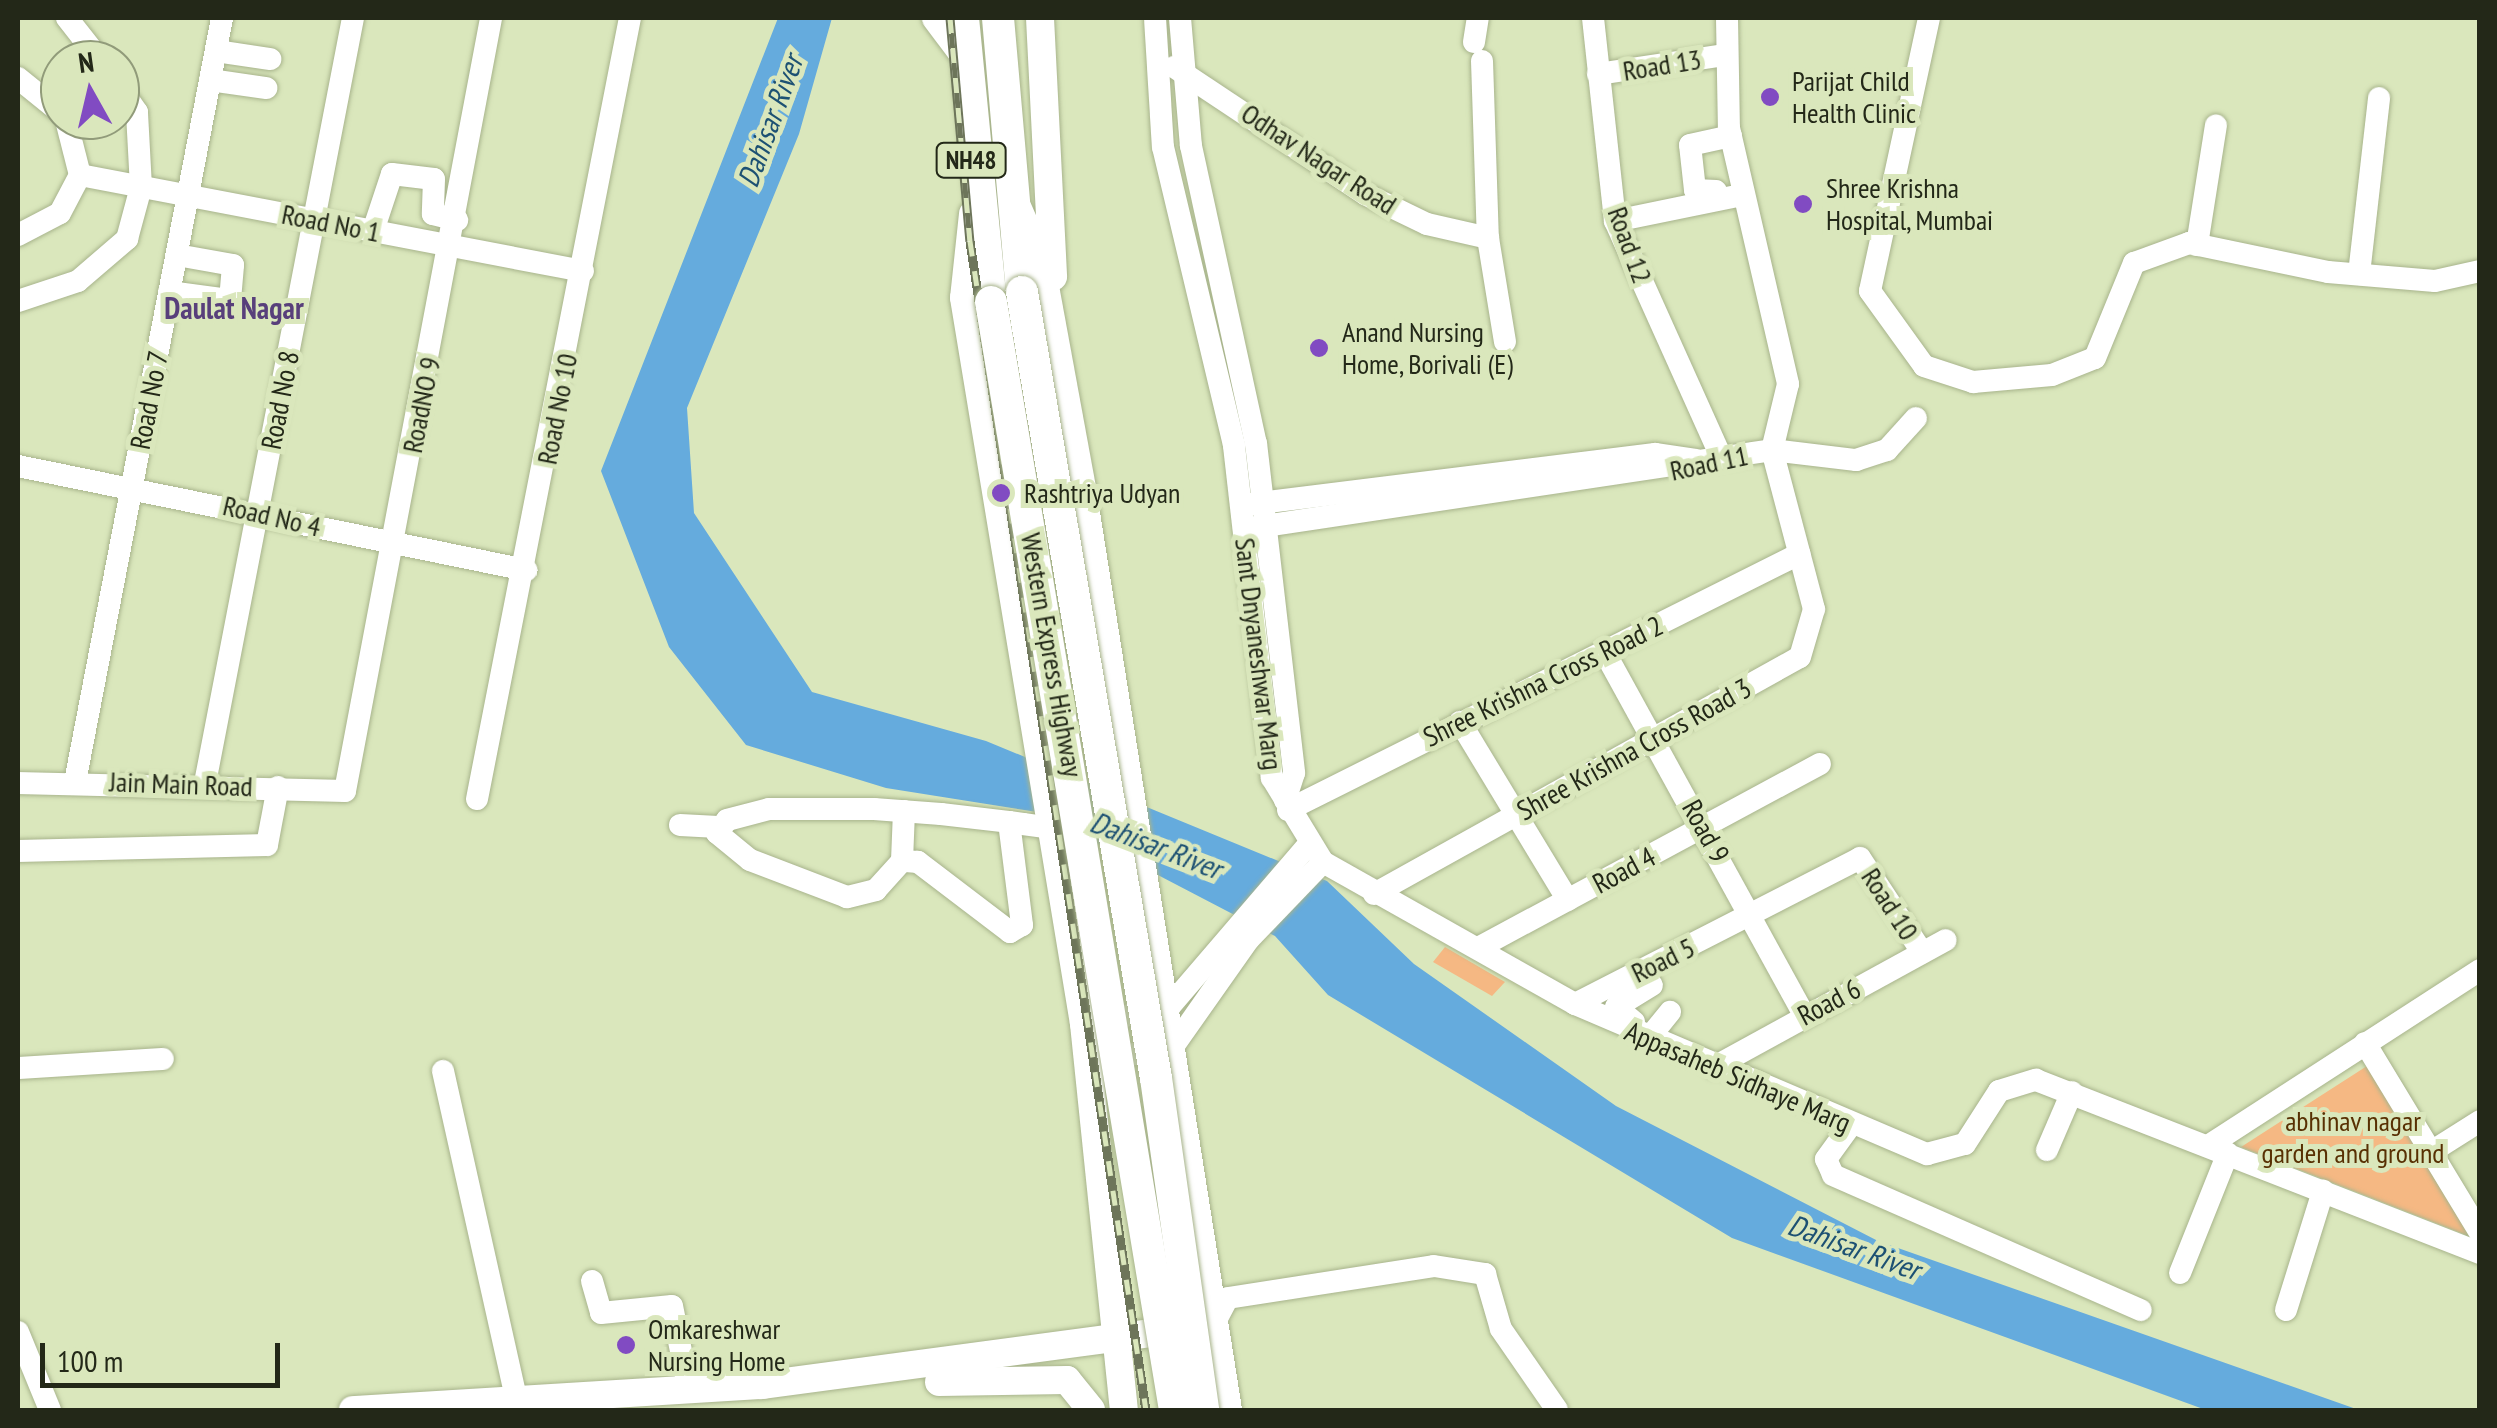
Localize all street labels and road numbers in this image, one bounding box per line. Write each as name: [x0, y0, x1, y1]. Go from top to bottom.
street label: Road 13: [1620, 42, 1704, 88]
street label: Odhav Nagar Road: [1235, 96, 1403, 222]
road number: NH48: [934, 140, 1008, 180]
street label: Road No 1: [279, 197, 383, 249]
street label: Road 12: [1601, 202, 1659, 288]
street label: Road No 7: [123, 348, 175, 452]
street label: Road No 8: [254, 348, 306, 452]
street label: Road No 10: [530, 351, 584, 467]
street label: RoadNO 9: [395, 354, 447, 456]
street label: Road 11: [1667, 438, 1751, 488]
street label: Road No 4: [220, 488, 324, 544]
street label: Western Express Highway: [1014, 530, 1090, 780]
street label: Sant Dnyaneshwar Marg: [1228, 536, 1290, 772]
street label: Shree Krishna Cross Road 2: [1418, 608, 1668, 754]
street label: Shree Krishna Cross Road 3: [1511, 671, 1757, 827]
street label: Jain Main Road: [109, 765, 253, 803]
street label: Road 9: [1675, 794, 1737, 868]
street label: Road 4: [1587, 840, 1661, 900]
street label: Road 10: [1854, 862, 1926, 946]
street label: Road 5: [1626, 930, 1700, 990]
street label: Road 6: [1792, 972, 1866, 1032]
street label: Appasaheb Sidhaye Marg: [1620, 1014, 1856, 1140]

